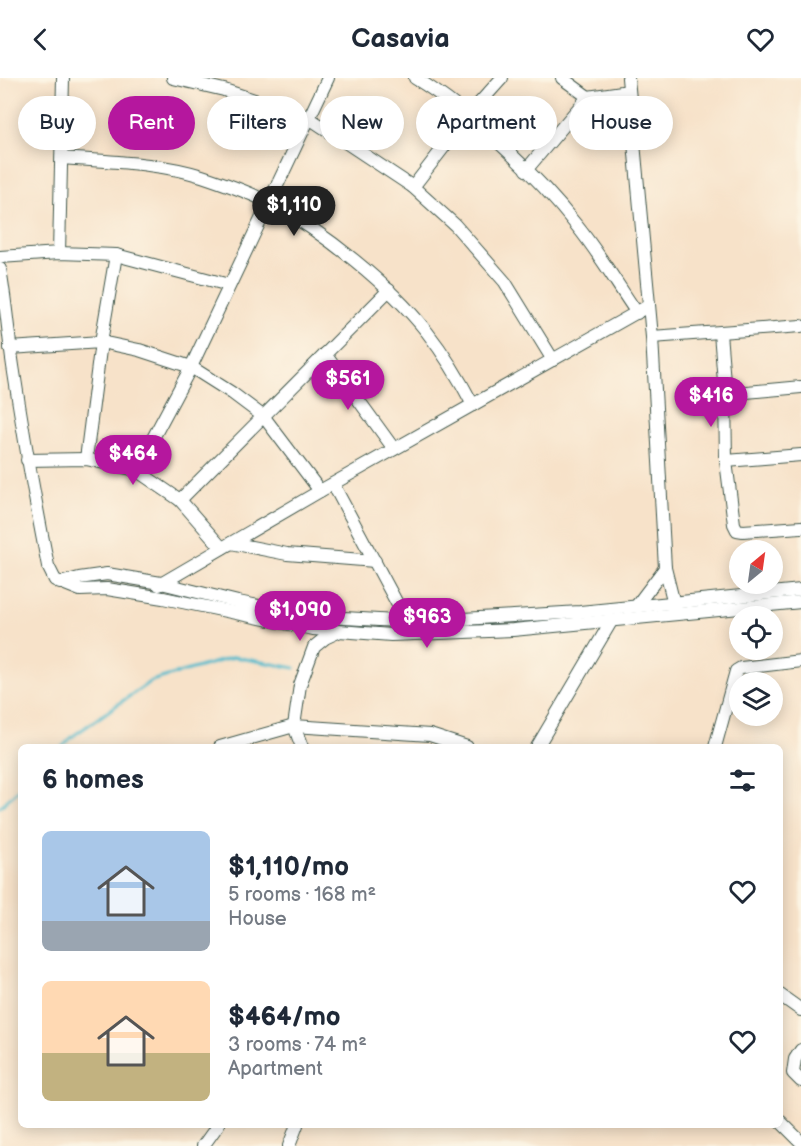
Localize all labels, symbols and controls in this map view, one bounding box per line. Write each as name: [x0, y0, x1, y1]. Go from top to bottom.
icon: back: [24, 23, 57, 56]
text: Casavia: [351, 23, 450, 55]
icon: heart: [744, 23, 777, 56]
chip: Buy: [18, 96, 96, 150]
chip: Rent: [108, 96, 195, 150]
chip: Filters: [207, 96, 308, 150]
chip: New: [320, 96, 404, 150]
chip: Apartment: [416, 96, 557, 150]
chip: House: [569, 96, 673, 150]
pin: $1,110: [245, 186, 343, 237]
text: $1,110: [266, 193, 322, 217]
pin: $561: [312, 360, 384, 411]
text: $561: [325, 367, 371, 391]
pin: $416: [675, 377, 747, 428]
text: $416: [688, 384, 734, 408]
pin: $464: [97, 435, 169, 486]
text: $464: [109, 442, 157, 466]
north arrow: [729, 540, 783, 594]
map controls: [729, 540, 783, 726]
pin: $1,090: [251, 591, 349, 642]
text: $1,090: [269, 598, 331, 622]
pin: $963: [391, 598, 463, 649]
text: $963: [403, 605, 451, 629]
button: locate: [729, 606, 783, 660]
button: layers: [729, 672, 783, 726]
icon: filters: [726, 764, 759, 797]
text: 6 homes: [42, 765, 144, 796]
text: $1,110/mo: [228, 852, 349, 883]
icon: home: [90, 855, 162, 927]
icon: heart: [726, 875, 759, 908]
text: 5 rooms · 168 m²: [228, 883, 376, 907]
text: House: [228, 907, 287, 931]
text: $464/mo: [228, 1002, 341, 1033]
icon: home: [90, 1005, 162, 1077]
icon: heart: [726, 1025, 759, 1058]
text: 3 rooms · 74 m²: [228, 1033, 367, 1057]
text: Apartment: [228, 1057, 323, 1081]

